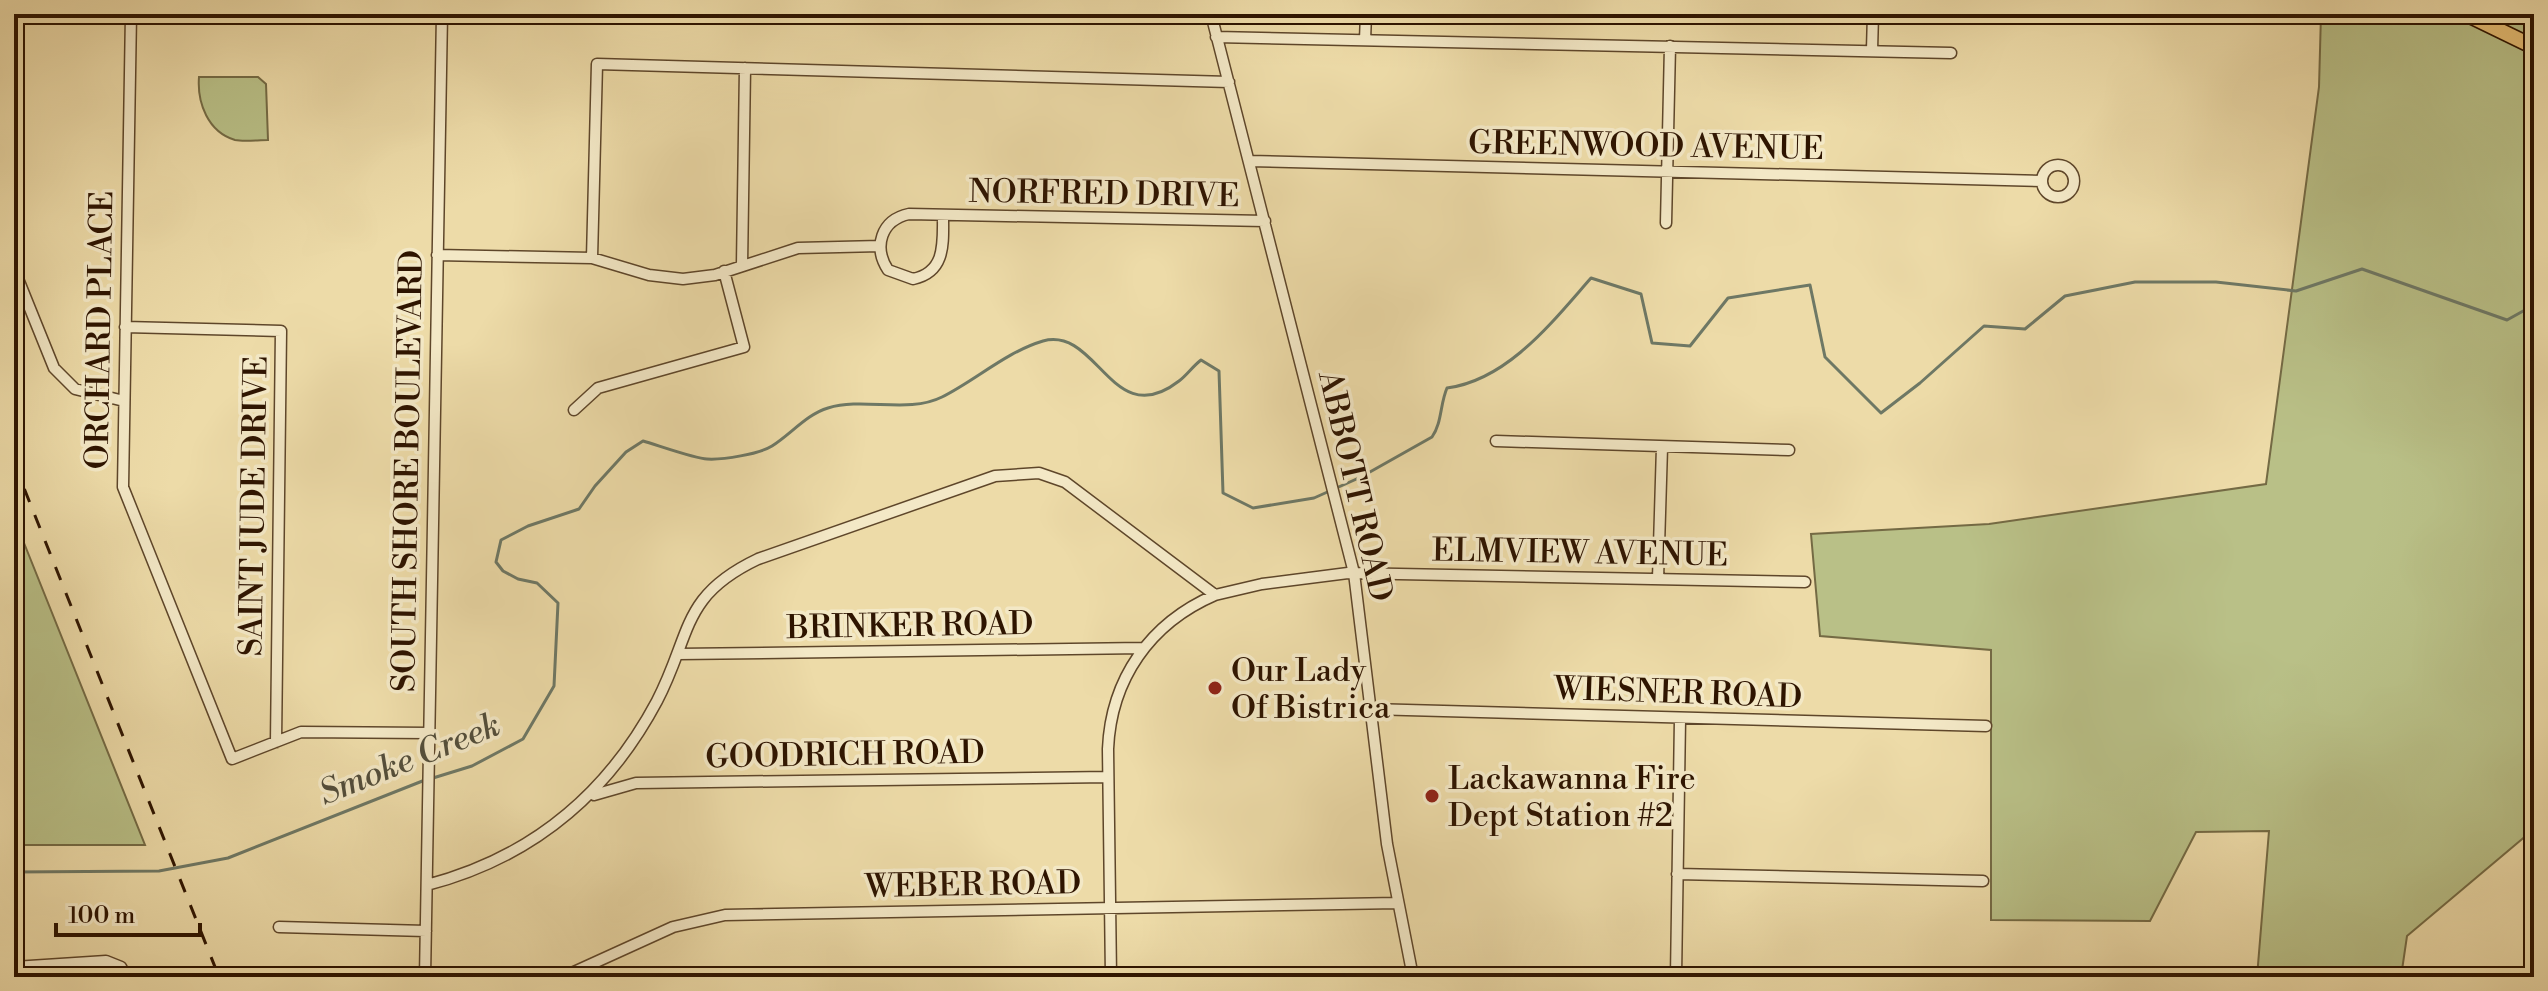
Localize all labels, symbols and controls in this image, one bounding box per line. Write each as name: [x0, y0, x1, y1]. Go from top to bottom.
street label: GREENWOOD AVENUE: [1468, 123, 1824, 169]
street label: NORFRED DRIVE: [968, 172, 1240, 216]
street label: ORCHARD PLACE: [78, 190, 122, 470]
street label: SOUTH SHORE BOULEVARD: [384, 250, 432, 692]
street label: SAINT JUDE DRIVE: [231, 355, 277, 657]
street label: ABBOTT ROAD: [1309, 366, 1401, 605]
street label: ELMVIEW AVENUE: [1432, 530, 1728, 576]
street label: BRINKER ROAD: [785, 604, 1034, 648]
place label: Our Lady Of Bistrica: [1231, 651, 1391, 728]
street label: WIESNER ROAD: [1552, 669, 1803, 717]
marker: Our Lady Of Bistrica: [1206, 679, 1224, 697]
water label: Smoke Creek: [313, 704, 507, 815]
street label: GOODRICH ROAD: [705, 733, 985, 777]
place label: Lackawanna Fire Dept Station #2: [1448, 759, 1696, 836]
marker: Lackawanna Fire Dept Station #2: [1423, 787, 1441, 805]
street label: WEBER ROAD: [863, 863, 1082, 907]
scale bar: [56, 887, 200, 937]
text: 100 m: [68, 901, 135, 931]

